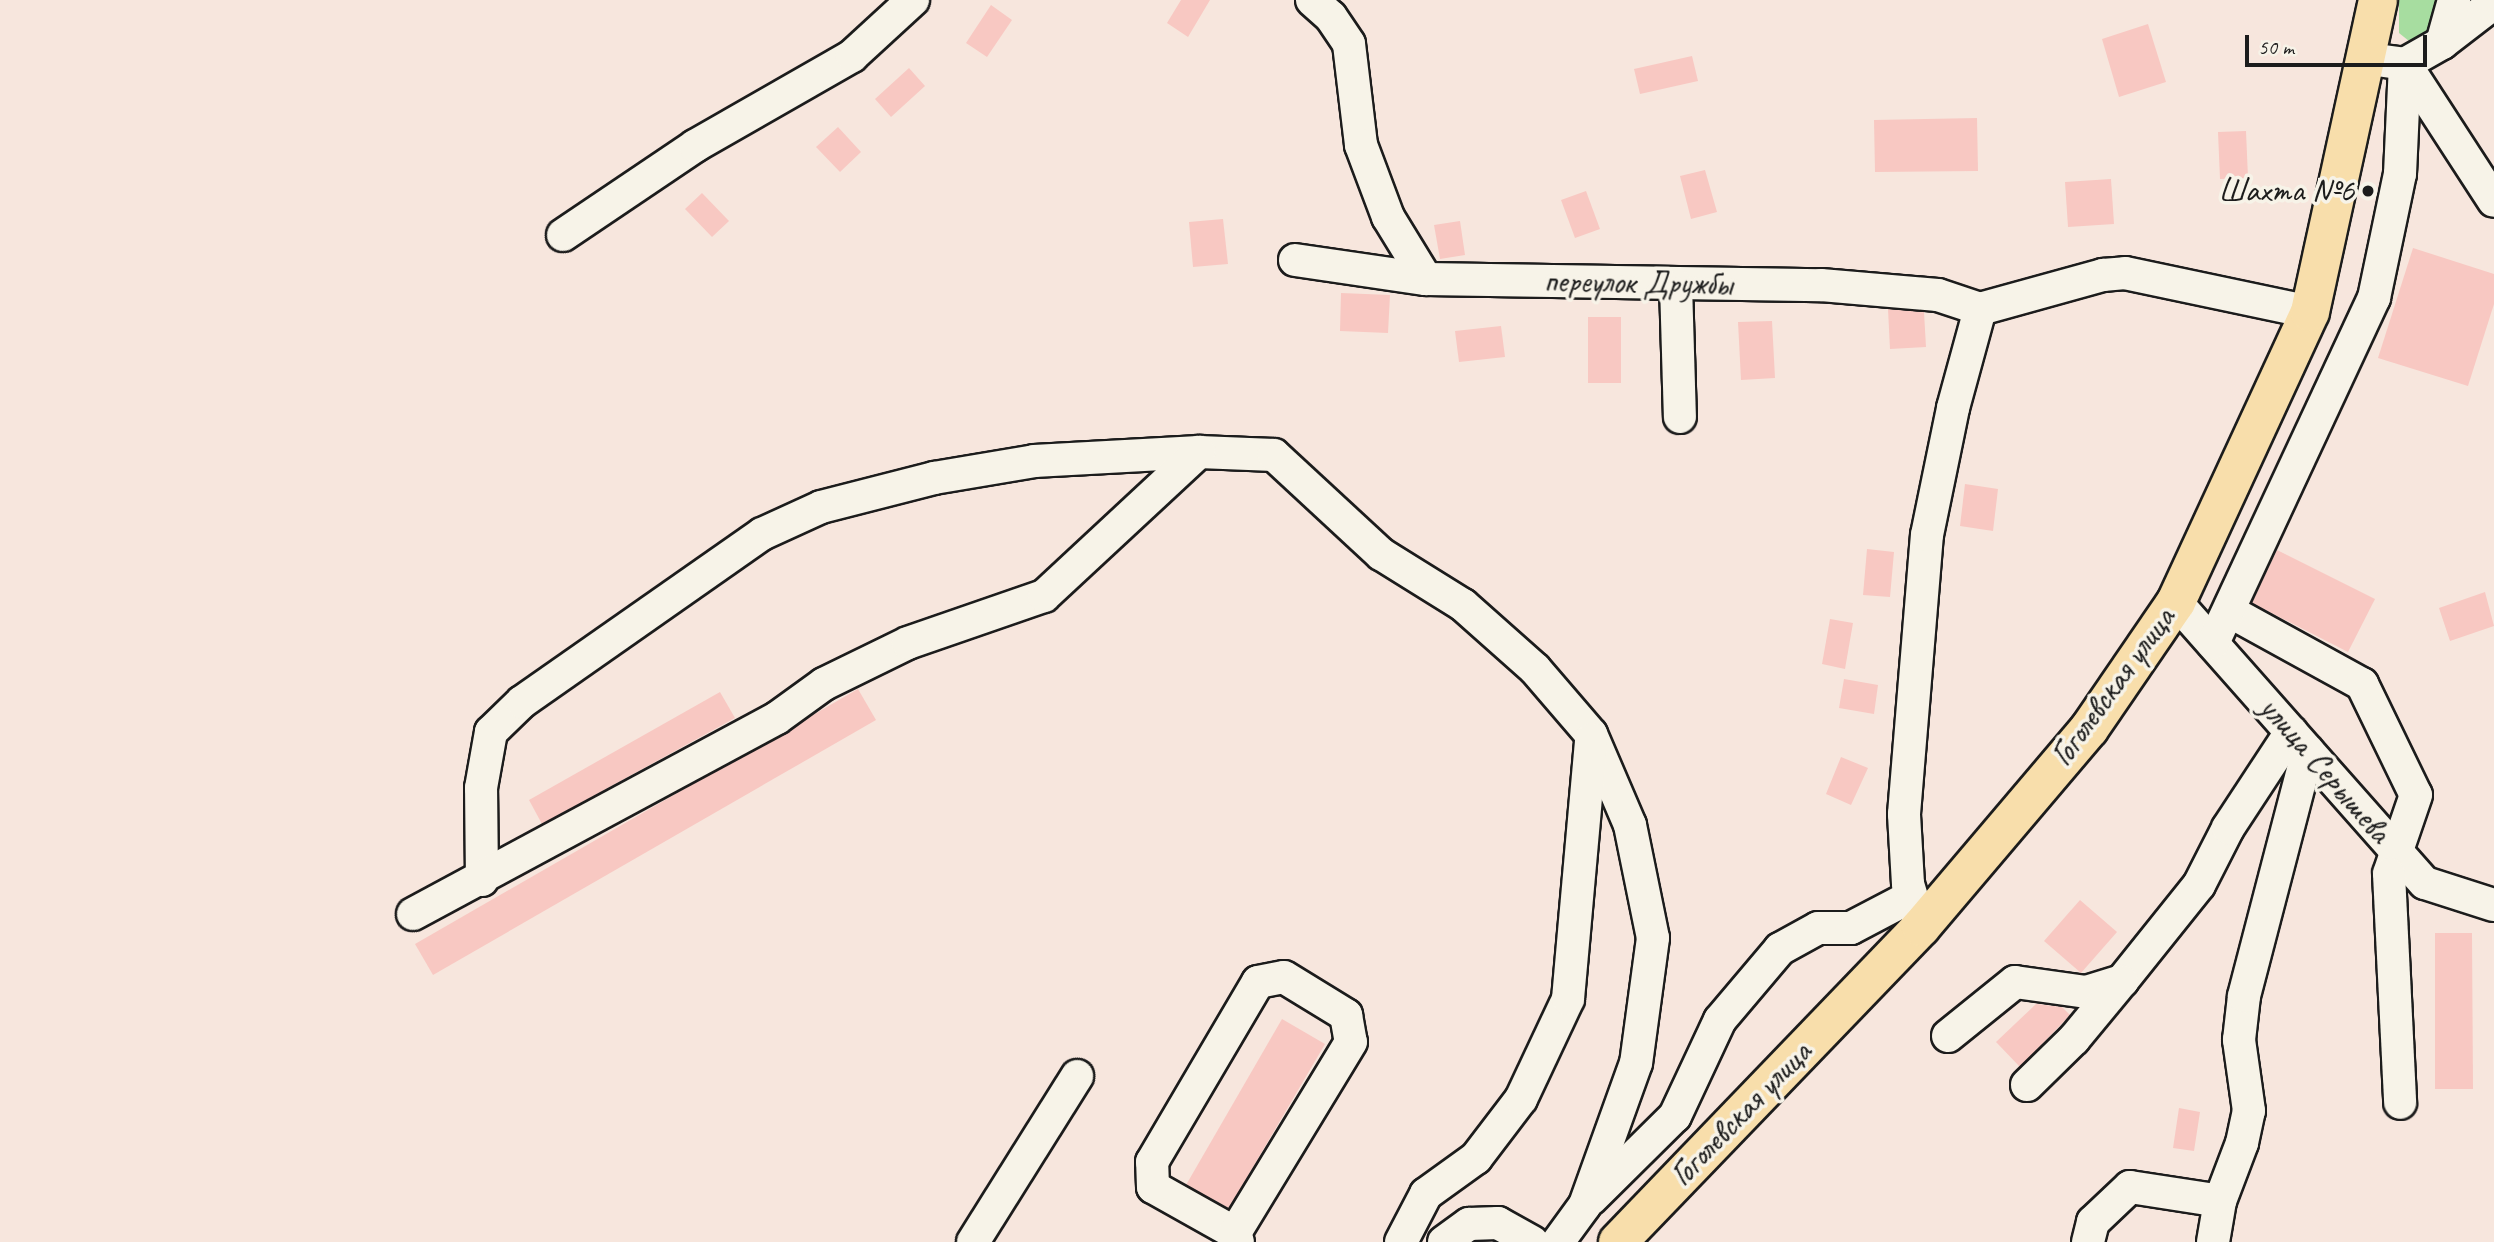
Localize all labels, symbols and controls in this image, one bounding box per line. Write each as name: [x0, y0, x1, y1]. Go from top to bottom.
scale bar: [2249, 21, 2431, 65]
text: 50 m: [2258, 34, 2294, 60]
place label: Шахта №6: [2218, 171, 2354, 211]
marker: Шахта №6: [2360, 183, 2376, 199]
street label: переулок Дружбы: [1543, 262, 1733, 304]
street label: Гоголевская улица: [2042, 599, 2184, 775]
street label: улица Серышева: [2251, 689, 2399, 851]
street label: Гоголевская улица: [1661, 1032, 1821, 1196]

